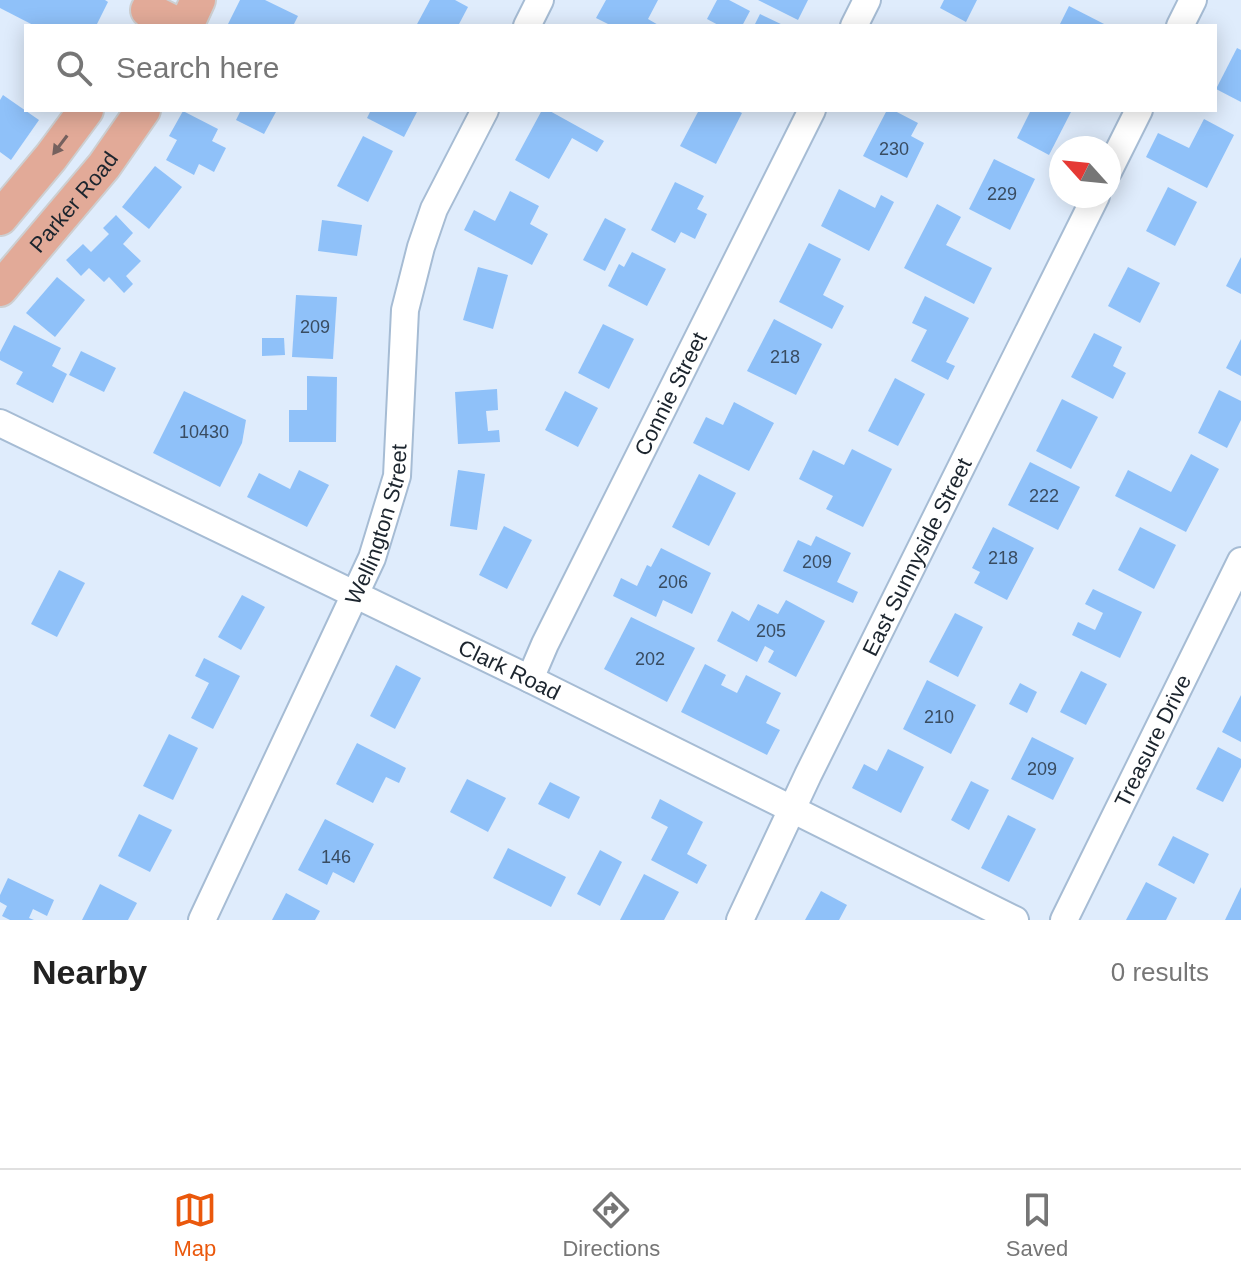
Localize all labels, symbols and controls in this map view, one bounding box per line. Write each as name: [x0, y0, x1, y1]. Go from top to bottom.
search box: [24, 24, 1217, 112]
icon: search: [52, 46, 96, 90]
text: Search here: [116, 51, 279, 84]
one-way arrow: [52, 134, 68, 156]
north arrow: [1049, 136, 1121, 208]
house number: 230: [879, 139, 909, 159]
street label: Parker Road: [25, 147, 123, 258]
house number: 229: [987, 184, 1017, 204]
house number: 209: [300, 317, 330, 337]
street label: Connie Street: [629, 328, 712, 460]
house number: 218: [770, 347, 800, 367]
house number: 10430: [179, 422, 229, 442]
street label: Wellington Street: [340, 443, 412, 608]
street label: East Sunnyside Street: [857, 454, 977, 660]
house number: 222: [1029, 486, 1059, 506]
house number: 218: [988, 548, 1018, 568]
house number: 209: [802, 552, 832, 572]
house number: 206: [658, 572, 688, 592]
house number: 205: [756, 621, 786, 641]
street label: Clark Road: [454, 634, 564, 705]
house number: 202: [635, 649, 665, 669]
street label: Treasure Drive: [1110, 670, 1196, 811]
house number: 210: [924, 707, 954, 727]
house number: 209: [1027, 759, 1057, 779]
house number: 146: [321, 847, 351, 867]
text: Nearby: [32, 953, 147, 991]
text: 0 results: [1111, 957, 1209, 987]
tab: Map: [173, 1188, 217, 1262]
tab: Directions: [562, 1188, 660, 1262]
tab: Saved: [1006, 1188, 1068, 1262]

